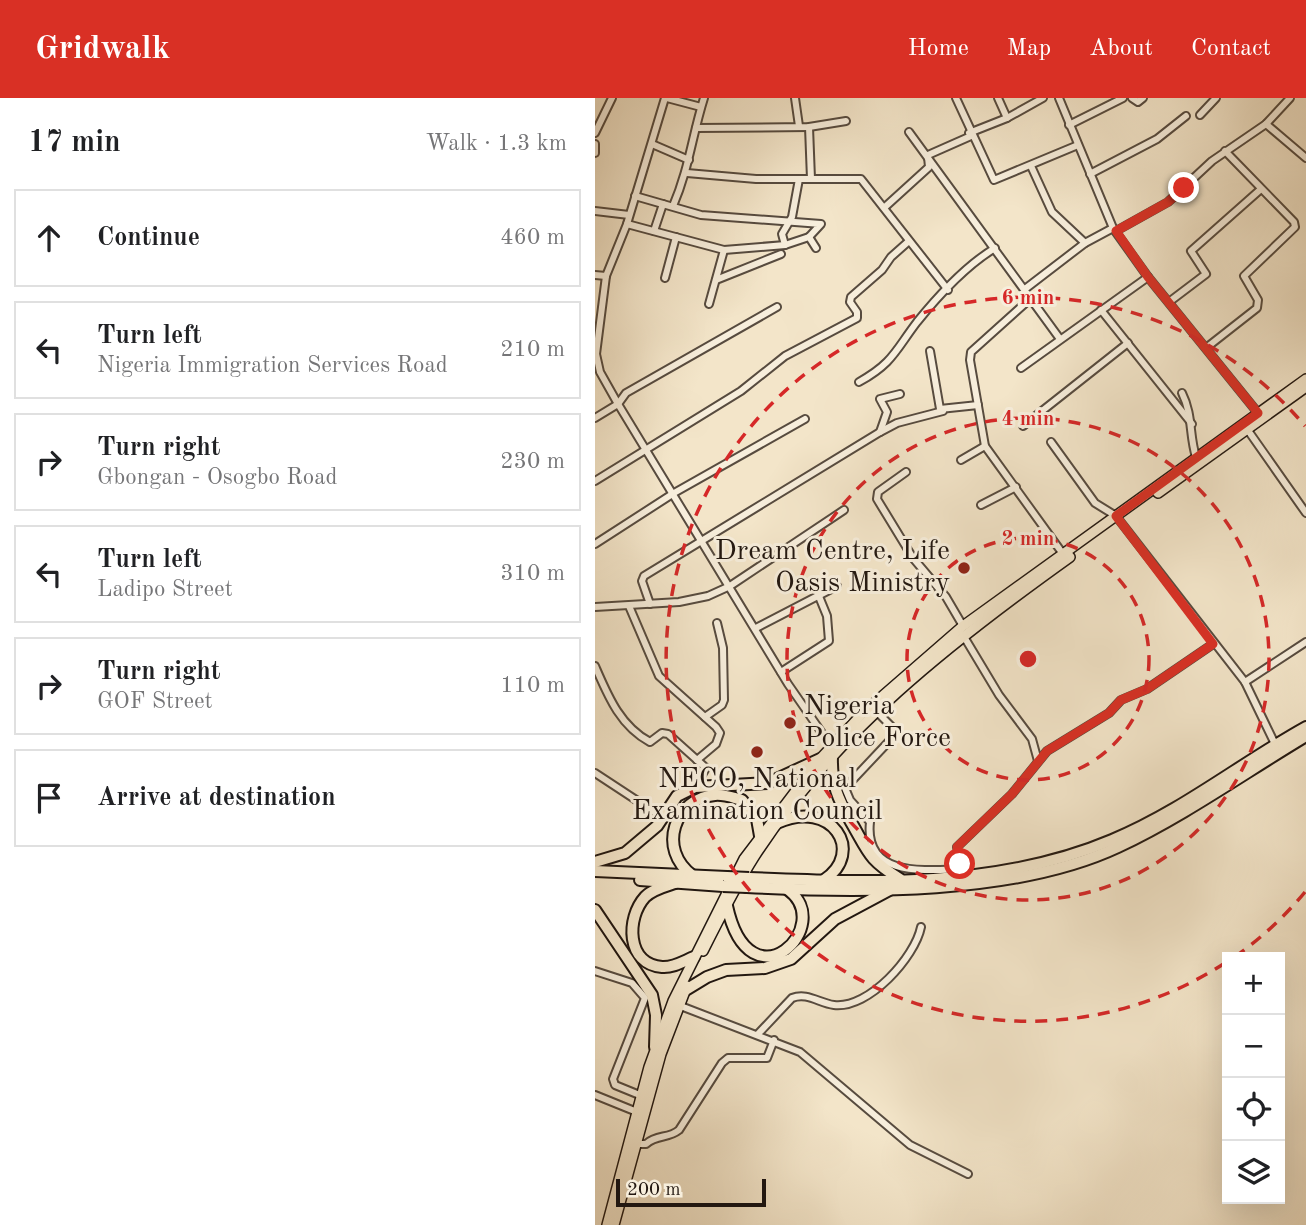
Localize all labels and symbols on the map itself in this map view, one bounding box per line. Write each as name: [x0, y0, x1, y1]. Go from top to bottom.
route end: [1168, 172, 1199, 203]
text: 6 min: [1002, 288, 1054, 309]
text: 4 min: [1002, 409, 1054, 430]
text: 2 min: [1002, 529, 1054, 550]
place label: Dream Centre, Life Oasis Ministry: [715, 538, 950, 598]
marker: Dream Centre, Life Oasis Ministry: [956, 560, 972, 576]
centre of rings: [1016, 647, 1040, 671]
place label: Nigeria Police Force: [804, 693, 951, 753]
marker: Nigeria Police Force: [782, 715, 798, 731]
marker: NECO, National Examination Council: [749, 744, 765, 760]
place label: NECO, National Examination Council: [632, 766, 882, 826]
route start: [944, 848, 975, 879]
scale bar: [616, 1176, 767, 1208]

